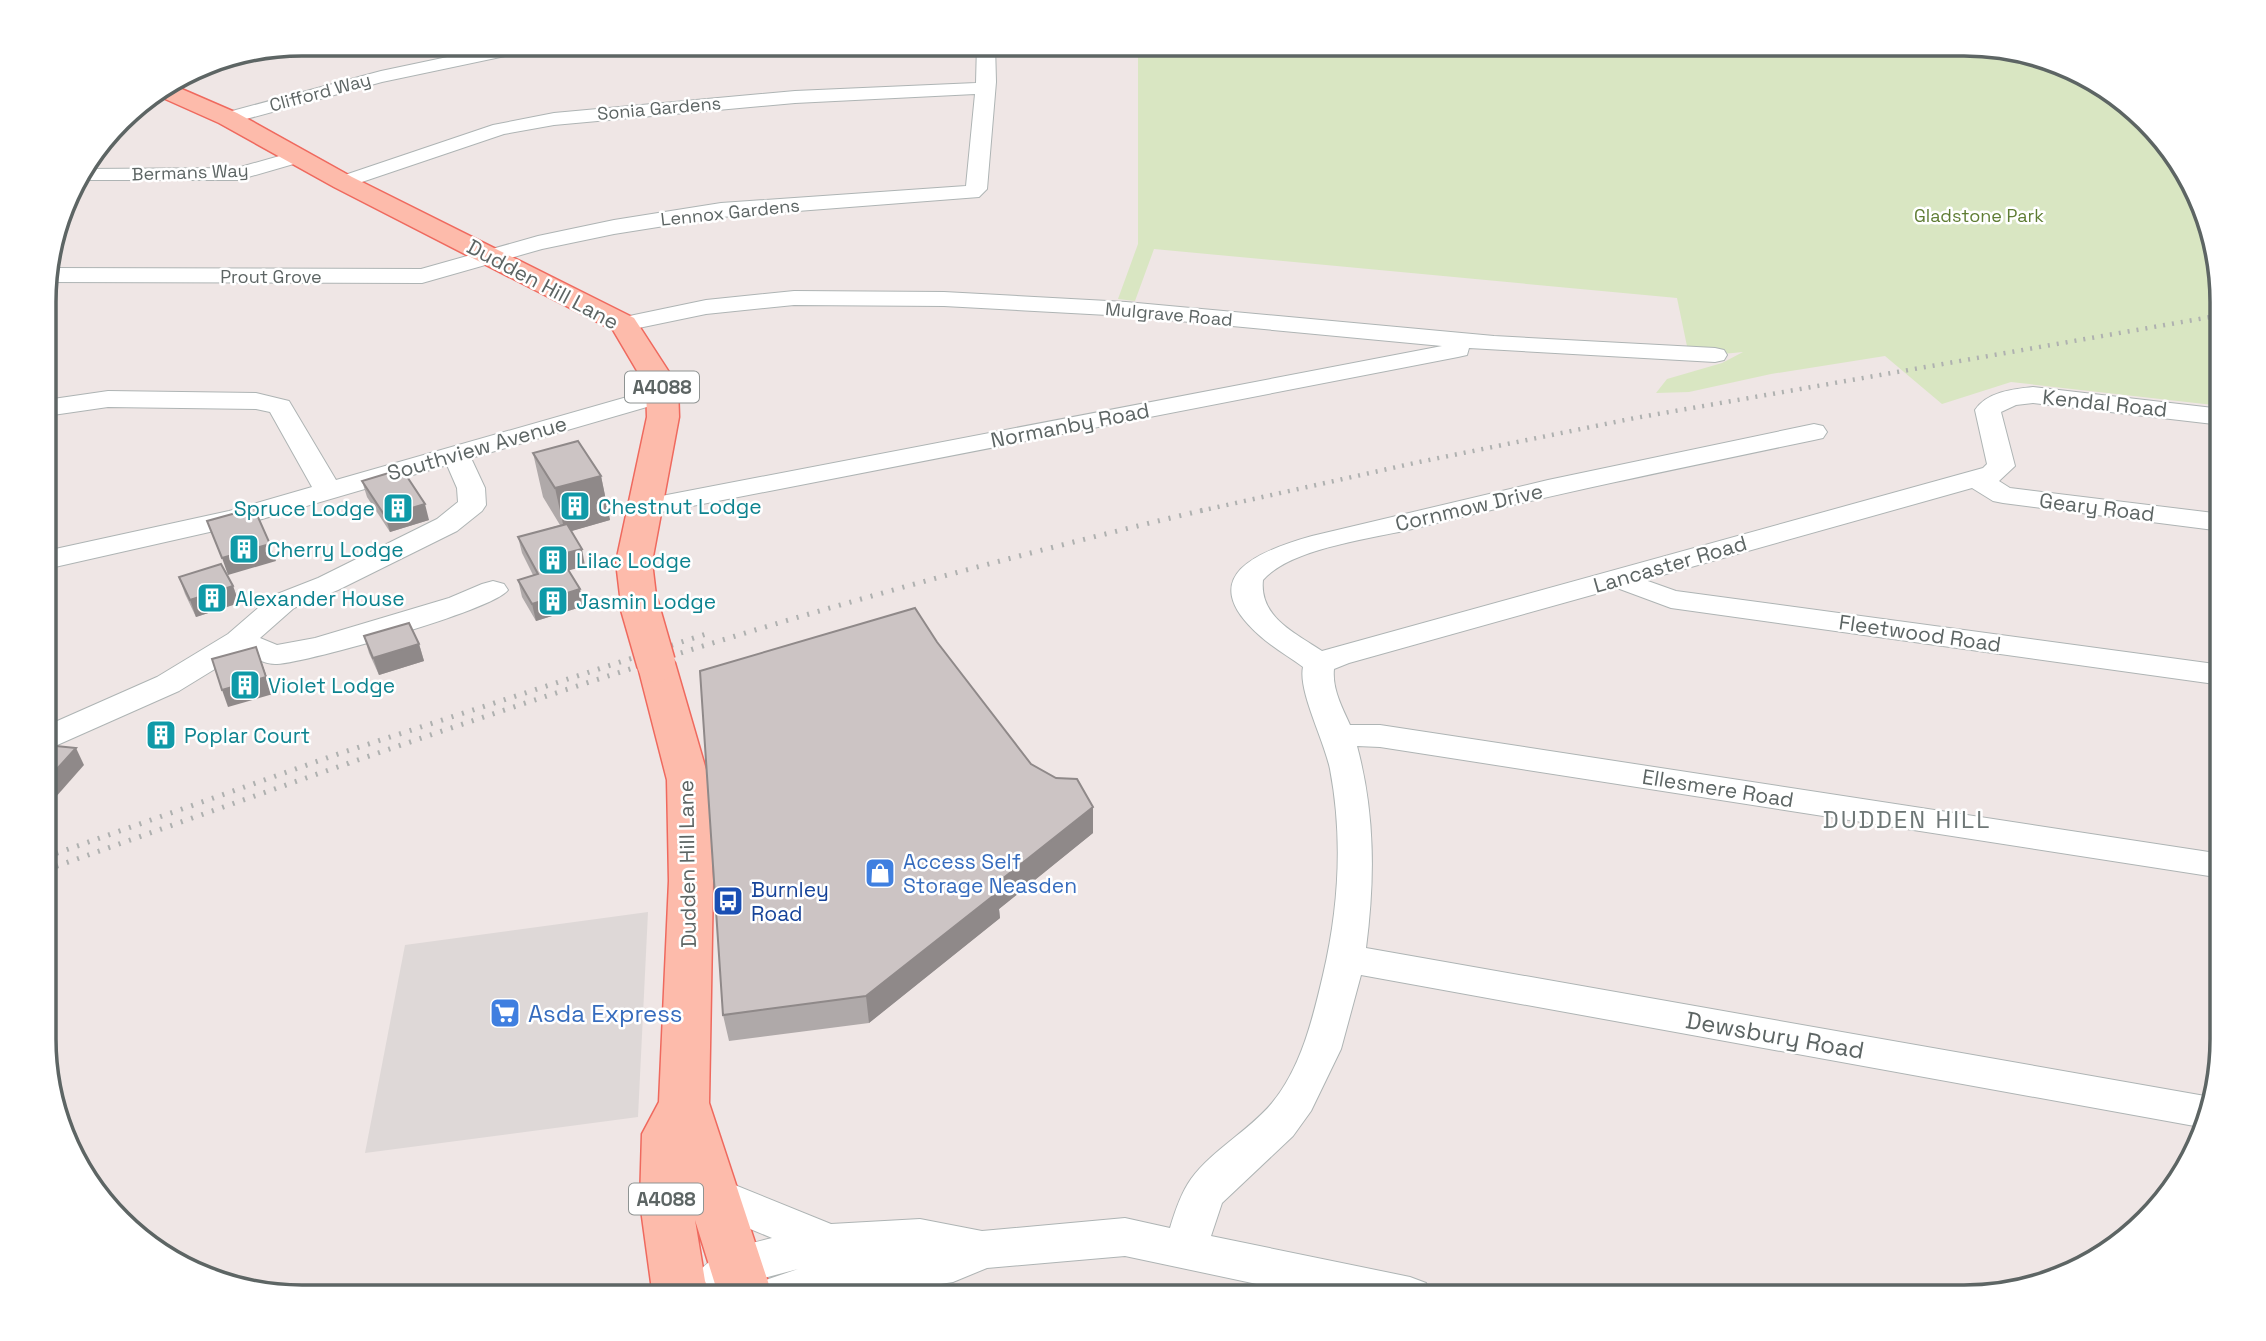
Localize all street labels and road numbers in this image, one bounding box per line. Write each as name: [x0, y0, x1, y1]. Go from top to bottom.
street label: Clifford Way: [267, 67, 373, 117]
street label: Sonia Gardens: [596, 91, 722, 125]
street label: Bermans Way: [131, 158, 249, 186]
street label: Lennox Gardens: [659, 193, 801, 231]
street label: Dudden Hill Lane: [463, 233, 623, 335]
street label: Prout Grove: [220, 265, 322, 288]
street label: Mulgrave Road: [1104, 297, 1234, 331]
road number: A4088: [625, 372, 699, 402]
street label: Kendal Road: [2041, 383, 2169, 423]
street label: Normanby Road: [988, 396, 1152, 454]
street label: Southview Avenue: [384, 409, 570, 487]
street label: Cornmow Drive: [1393, 477, 1545, 537]
street label: Geary Road: [2038, 487, 2156, 527]
street label: Lancaster Road: [1590, 529, 1750, 599]
street label: Fleetwood Road: [1837, 608, 2003, 658]
street label: Ellesmere Road: [1640, 763, 1796, 813]
street label: Dudden Hill Lane: [672, 780, 702, 948]
street label: Dewsbury Road: [1683, 1004, 1867, 1066]
road number: A4088: [629, 1184, 703, 1214]

